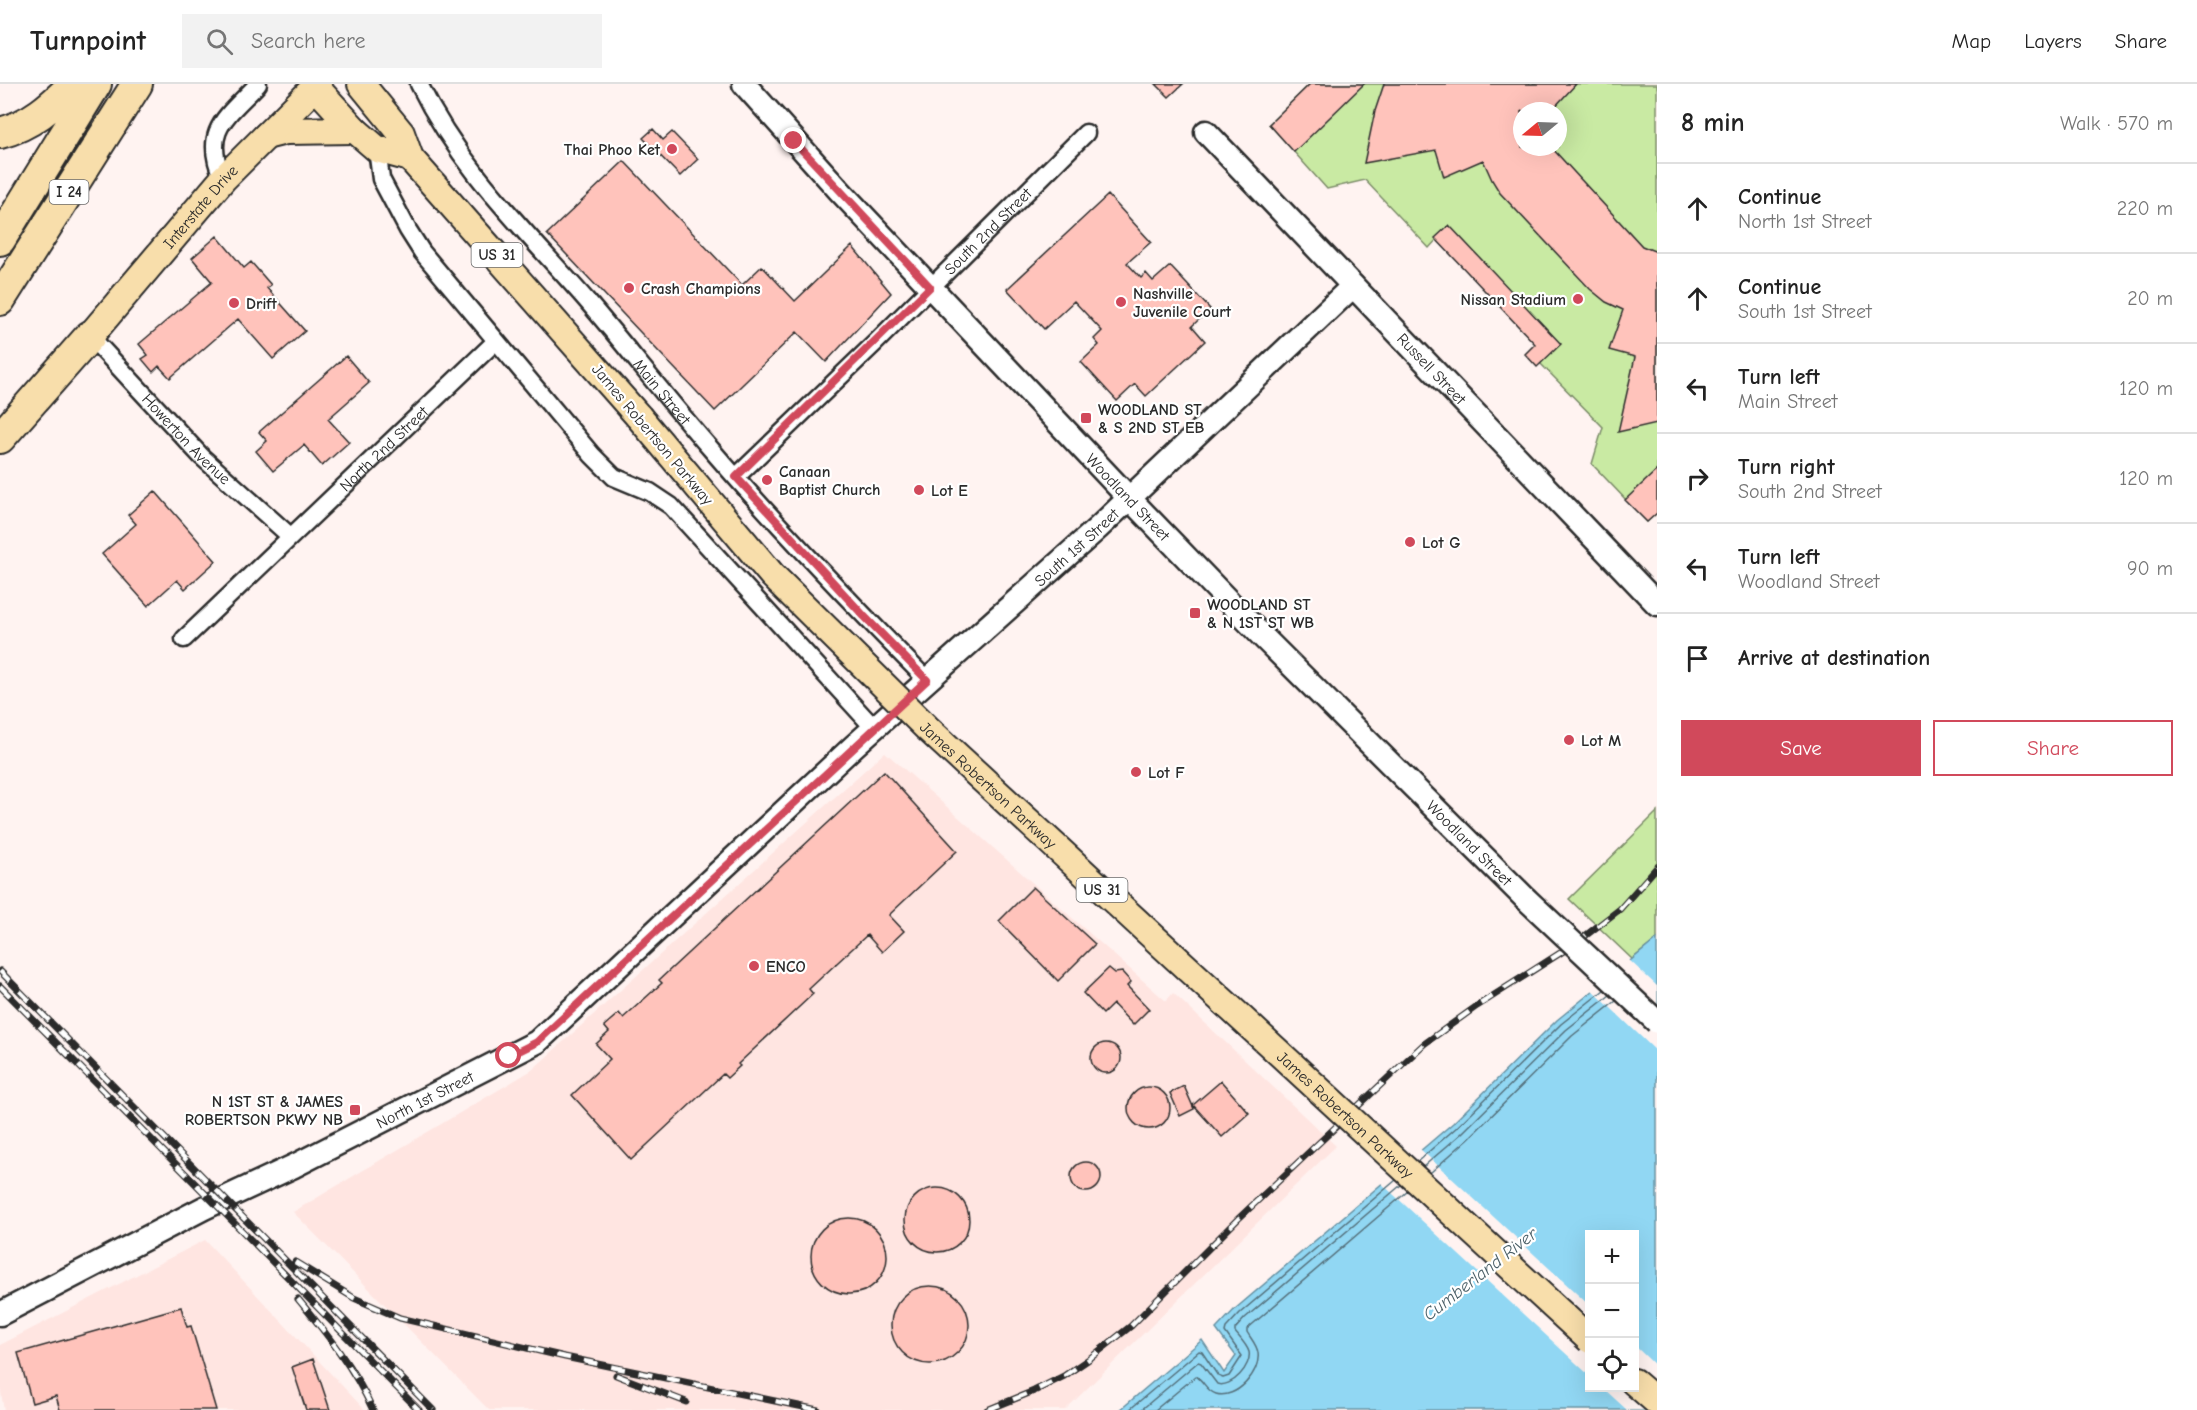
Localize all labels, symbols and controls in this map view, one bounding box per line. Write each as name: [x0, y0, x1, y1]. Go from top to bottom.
search box: [182, 14, 602, 68]
text: Turnpoint: [30, 25, 146, 57]
icon: search: [203, 25, 236, 58]
text: Search here: [251, 28, 365, 54]
text: Map: [1952, 29, 1991, 53]
text: Layers: [2024, 29, 2082, 53]
text: Share: [2115, 29, 2167, 53]
north arrow: [1513, 102, 1567, 156]
text: 8 min: [1681, 108, 1745, 138]
text: Walk · 570 m: [2060, 112, 2173, 135]
route end: [780, 127, 806, 153]
place label: Thai Phoo Ket: [564, 141, 661, 159]
marker: Thai Phoo Ket: [665, 142, 679, 156]
street label: Interstate Drive: [160, 162, 242, 253]
road number: I 24: [50, 180, 88, 204]
street label: South 2nd Street: [941, 184, 1036, 279]
text: Continue: [1738, 184, 1821, 210]
icon: ahead: [1681, 192, 1714, 225]
text: 220 m: [2117, 197, 2173, 220]
text: North 1st Street: [1738, 210, 1872, 233]
road number: US 31: [472, 243, 522, 267]
text: Continue: [1738, 274, 1821, 300]
place label: Crash Champions: [641, 280, 761, 298]
marker: Crash Champions: [622, 281, 636, 295]
icon: ahead: [1681, 282, 1714, 315]
place label: Nashville Juvenile Court: [1133, 285, 1232, 321]
text: 20 m: [2127, 287, 2173, 310]
place label: Nissan Stadium: [1461, 291, 1566, 309]
marker: Nissan Stadium: [1571, 292, 1585, 306]
place label: Drift: [246, 295, 277, 313]
marker: Nashville Juvenile Court: [1114, 295, 1128, 309]
marker: Drift: [227, 296, 241, 310]
text: South 1st Street: [1738, 300, 1872, 323]
street label: Russell Street: [1393, 330, 1470, 409]
street label: Main Street: [629, 356, 694, 429]
street label: James Robertson Parkway: [588, 360, 717, 510]
text: Turn left: [1738, 364, 1820, 390]
icon: left: [1681, 372, 1714, 405]
text: 120 m: [2119, 377, 2173, 400]
street label: Howerton Avenue: [138, 390, 234, 488]
text: Main Street: [1738, 390, 1837, 413]
place label: WOODLAND ST & S 2ND ST EB: [1098, 401, 1204, 437]
street label: North 2nd Street: [336, 403, 432, 495]
marker: WOODLAND ST & S 2ND ST EB: [1079, 411, 1093, 425]
street label: Woodland Street: [1082, 450, 1173, 545]
text: Turn right: [1738, 454, 1835, 480]
icon: right: [1681, 462, 1714, 495]
place label: Canaan Baptist Church: [779, 463, 880, 499]
text: 120 m: [2119, 467, 2173, 490]
marker: Canaan Baptist Church: [760, 473, 774, 487]
text: South 2nd Street: [1738, 480, 1882, 503]
place label: Lot E: [931, 482, 968, 500]
marker: Lot E: [912, 483, 926, 497]
street label: South 1st Street: [1031, 505, 1123, 590]
place label: Lot G: [1422, 534, 1461, 552]
marker: Lot G: [1403, 535, 1417, 549]
text: Turn left: [1738, 544, 1820, 570]
icon: left: [1681, 552, 1714, 585]
text: 90 m: [2127, 557, 2173, 580]
text: Woodland Street: [1738, 570, 1879, 593]
place label: WOODLAND ST & N 1ST ST WB: [1207, 596, 1314, 632]
marker: WOODLAND ST & N 1ST ST WB: [1188, 606, 1202, 620]
icon: arrive: [1681, 642, 1714, 675]
text: Arrive at destination: [1738, 645, 1930, 671]
street label: James Robertson Parkway: [916, 718, 1060, 853]
button: Save: [1681, 720, 1921, 776]
button: Share: [1933, 720, 2173, 776]
place label: Lot M: [1581, 732, 1621, 750]
marker: Lot M: [1562, 733, 1576, 747]
place label: Lot F: [1148, 764, 1185, 782]
marker: Lot F: [1129, 765, 1143, 779]
street label: Woodland Street: [1422, 797, 1516, 890]
road number: US 31: [1076, 878, 1128, 902]
place label: ENCO: [766, 958, 806, 976]
marker: ENCO: [747, 959, 761, 973]
route start: [495, 1042, 521, 1068]
street label: James Robertson Parkway: [1273, 1048, 1417, 1183]
street label: North 1st Street: [373, 1068, 477, 1132]
place label: N 1ST ST & JAMES ROBERTSON PKWY NB: [185, 1093, 343, 1129]
marker: N 1ST ST & JAMES ROBERTSON PKWY NB: [348, 1103, 362, 1117]
water label: Cumberland River: [1419, 1223, 1542, 1325]
map controls: [1585, 1230, 1639, 1392]
button: +: [1585, 1230, 1639, 1284]
button: −: [1585, 1284, 1639, 1338]
button: locate: [1585, 1338, 1639, 1392]

